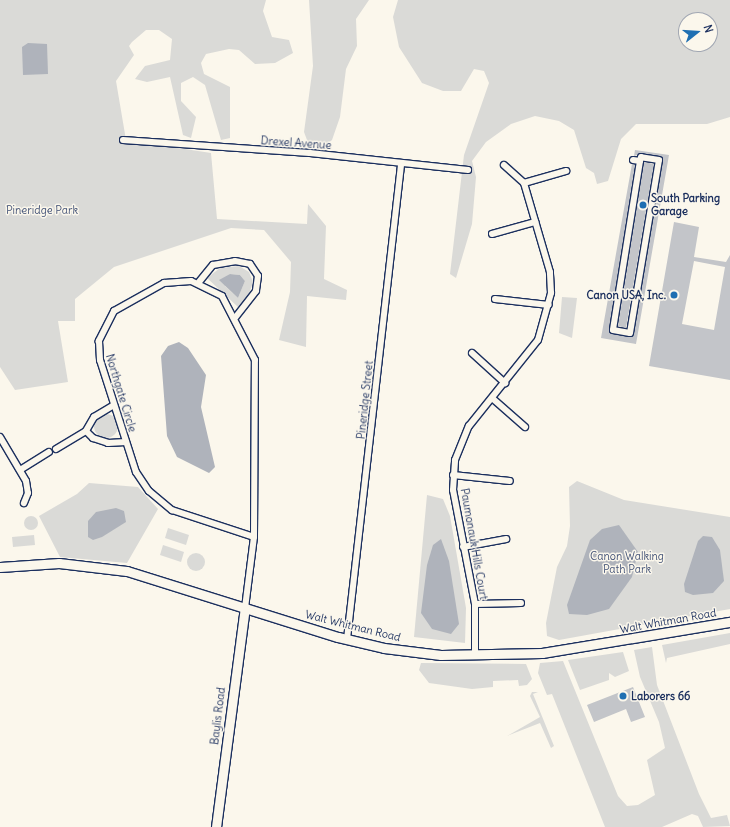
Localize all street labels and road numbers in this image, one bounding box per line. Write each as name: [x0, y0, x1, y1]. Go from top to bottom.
street label: Drexel Avenue: [260, 134, 332, 152]
street label: Northgate Circle: [103, 352, 139, 434]
street label: Pineridge Street: [354, 360, 376, 440]
street label: Paumonauk Hills Court: [458, 487, 490, 601]
street label: Walt Whitman Road: [619, 606, 717, 636]
street label: Walt Whitman Road: [304, 608, 402, 644]
street label: Baylis Road: [208, 686, 228, 746]

